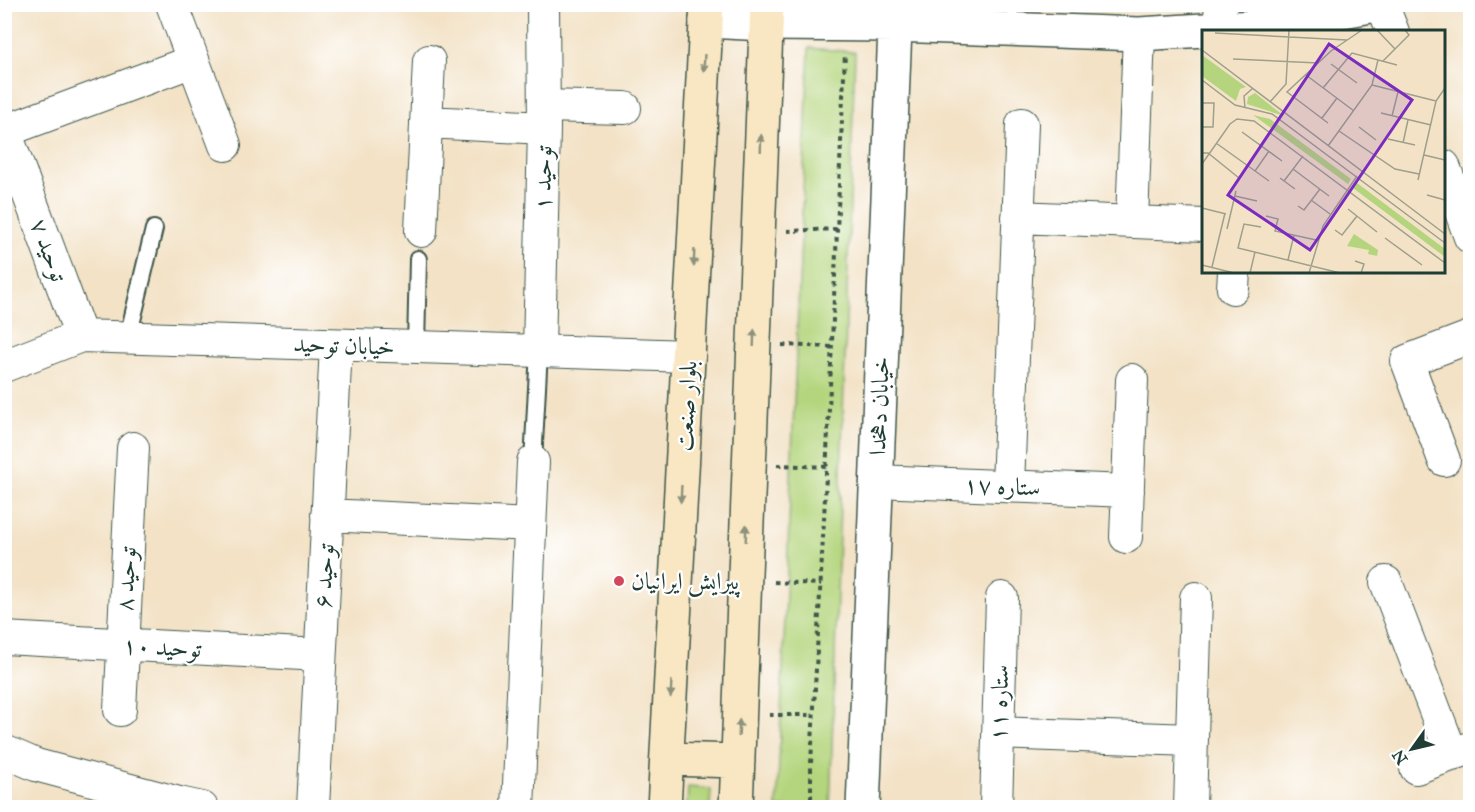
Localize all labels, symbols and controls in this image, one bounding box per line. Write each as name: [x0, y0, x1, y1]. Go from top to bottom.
inset map: [1202, 30, 1445, 273]
one-way arrow: [699, 53, 708, 72]
one-way arrow: [757, 134, 766, 153]
street label: توحید ۱: [527, 145, 559, 211]
street label: توحید ۷: [24, 214, 74, 286]
one-way arrow: [689, 248, 698, 267]
street label: خیابان توحید: [293, 328, 395, 362]
one-way arrow: [749, 329, 758, 348]
street label: خیابان دهخدا: [862, 356, 896, 456]
street label: بلوار صنعت: [669, 360, 703, 452]
street label: ستاره ۱۷: [963, 470, 1041, 502]
one-way arrow: [677, 485, 686, 504]
one-way arrow: [742, 524, 751, 543]
street label: توحید ۶: [307, 542, 341, 609]
street label: توحید ۸: [109, 545, 143, 612]
place label: پیرایش ایرانیان: [631, 566, 741, 598]
marker: پیرایش ایرانیان: [612, 574, 626, 588]
street label: توحید ۱۰: [122, 630, 203, 664]
street label: ستاره ۱۱: [983, 664, 1015, 742]
one-way arrow: [666, 680, 676, 699]
one-way arrow: [734, 719, 743, 738]
north arrow: [1382, 719, 1442, 779]
text: N: [1388, 746, 1412, 768]

